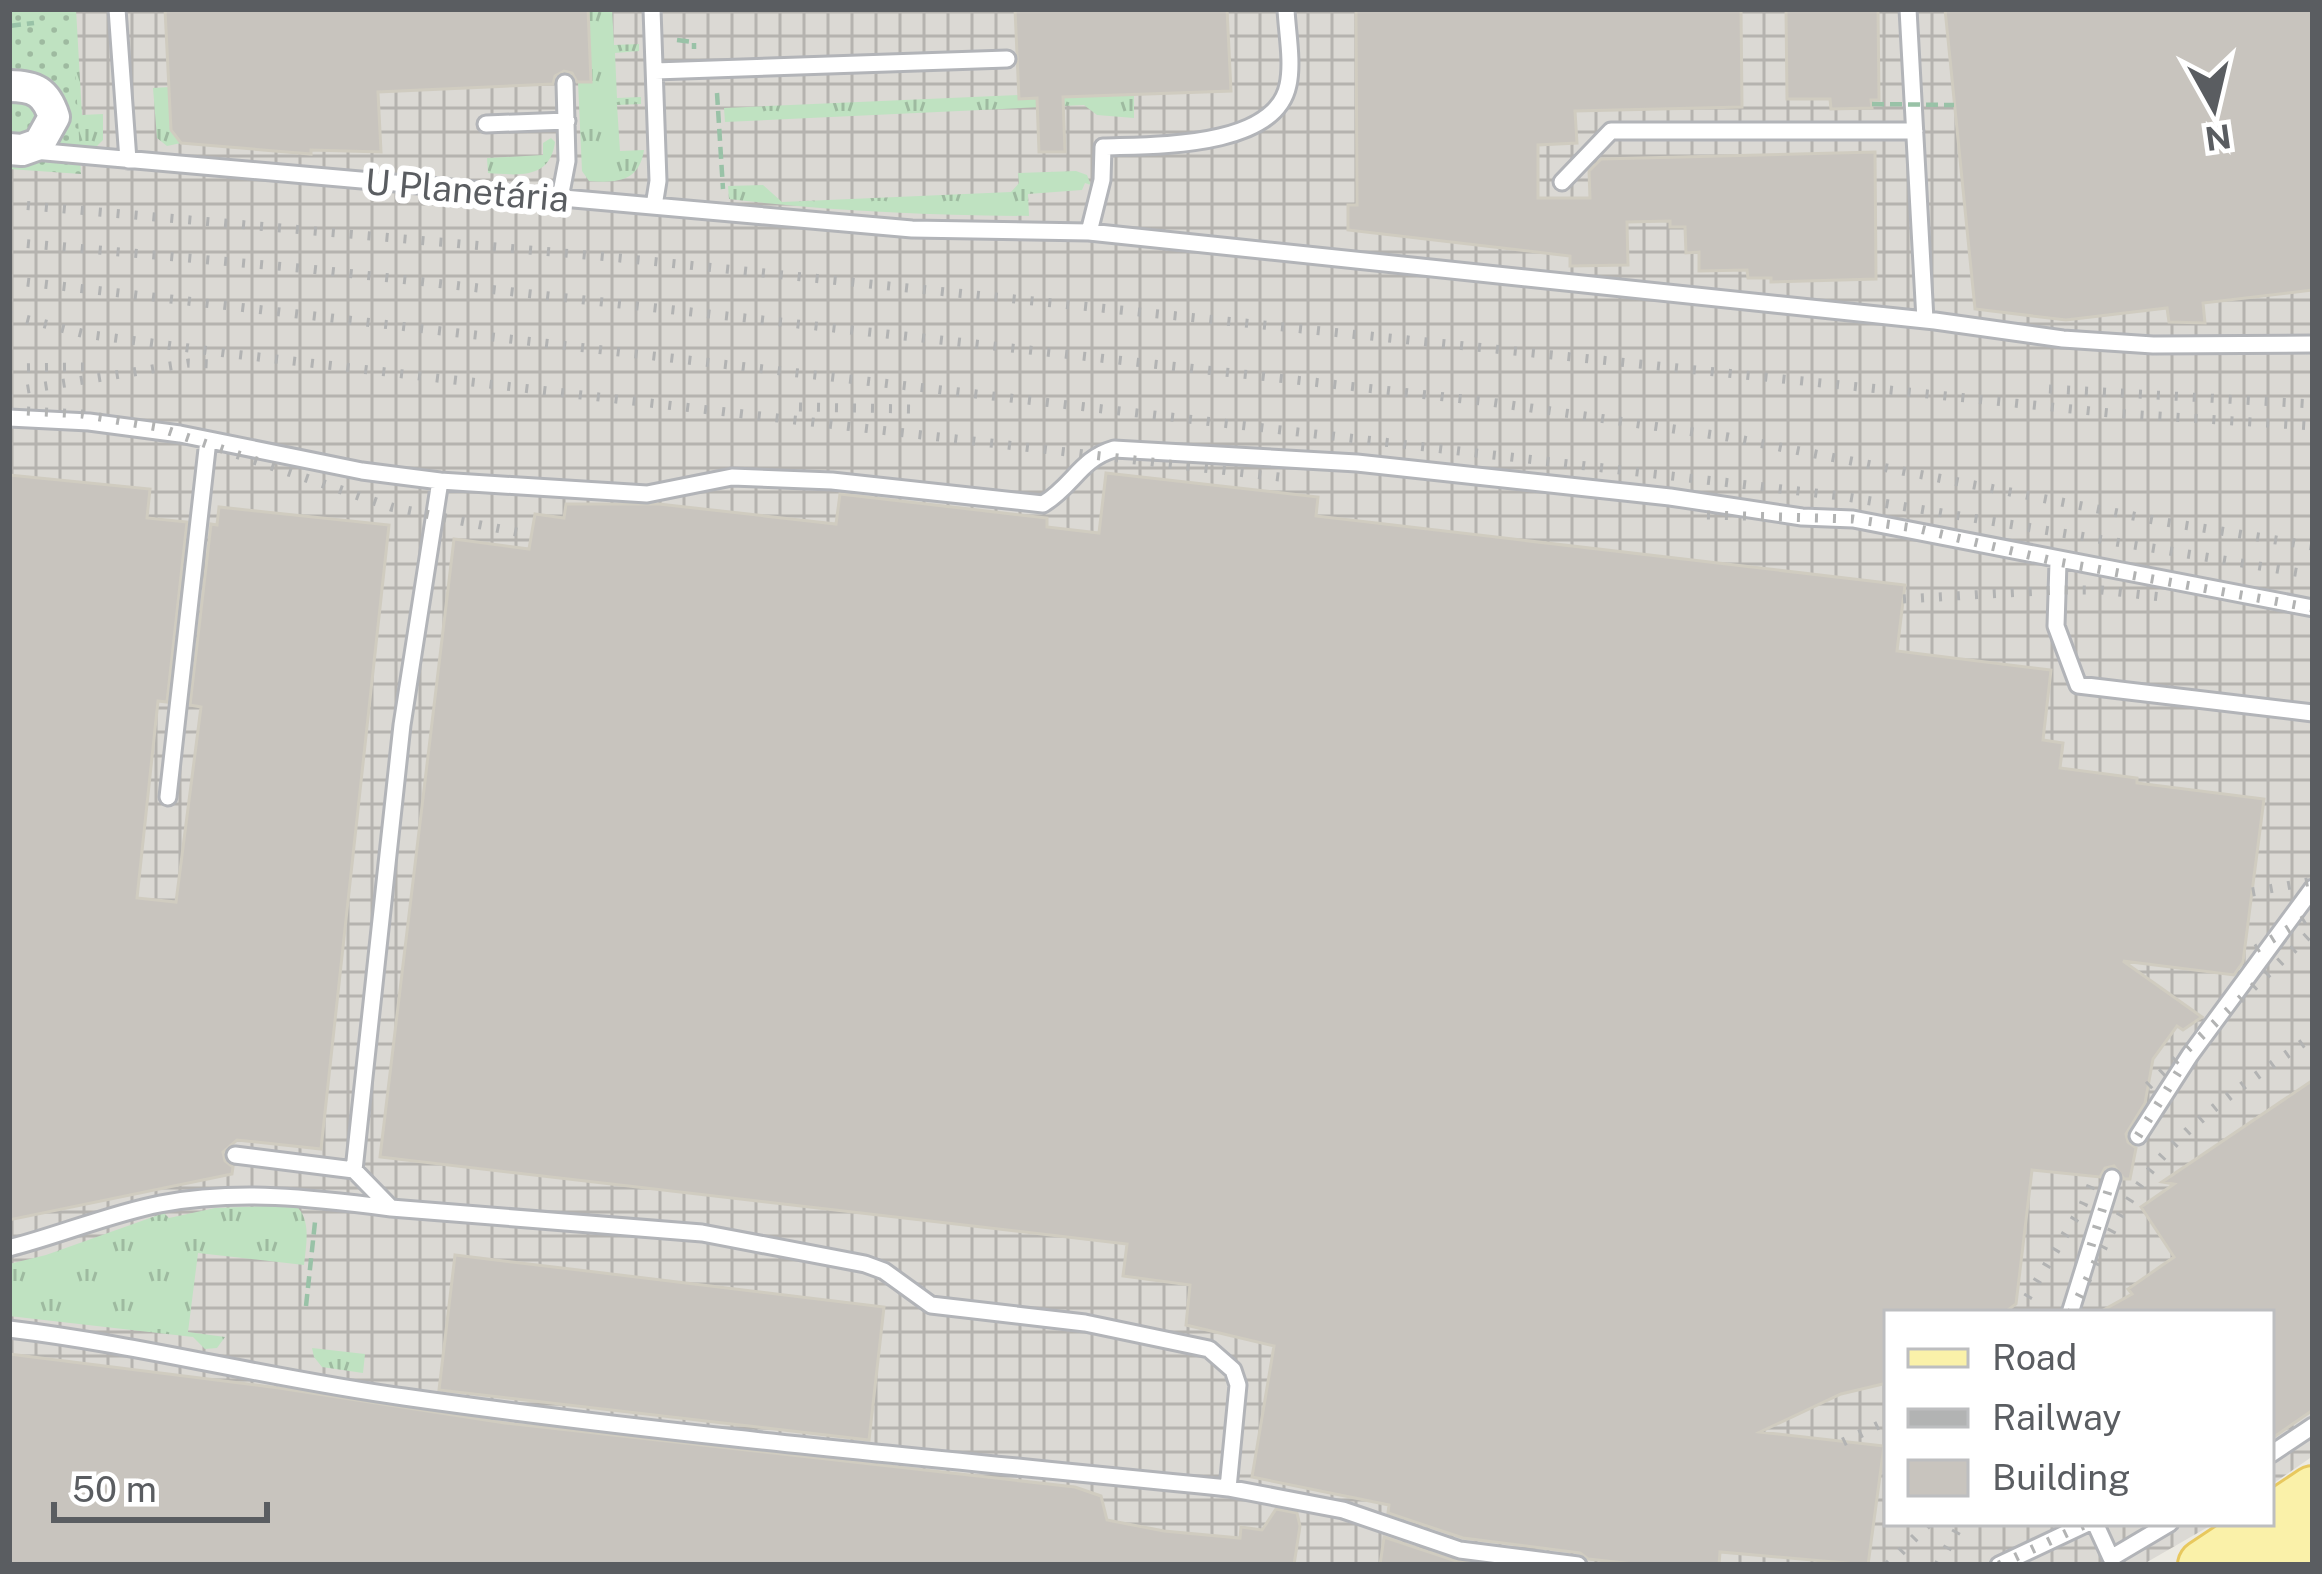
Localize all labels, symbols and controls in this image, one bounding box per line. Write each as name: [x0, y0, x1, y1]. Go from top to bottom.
north arrow: [2154, 48, 2274, 168]
text: N: [2203, 117, 2234, 158]
street label: U Planetária: [363, 160, 571, 220]
legend: [1884, 1310, 2274, 1526]
text: Road: [1992, 1336, 2077, 1378]
text: Railway: [1992, 1396, 2121, 1438]
scale bar: [54, 1448, 267, 1522]
text: Building: [1992, 1456, 2130, 1498]
text: 50 m: [72, 1468, 157, 1510]

